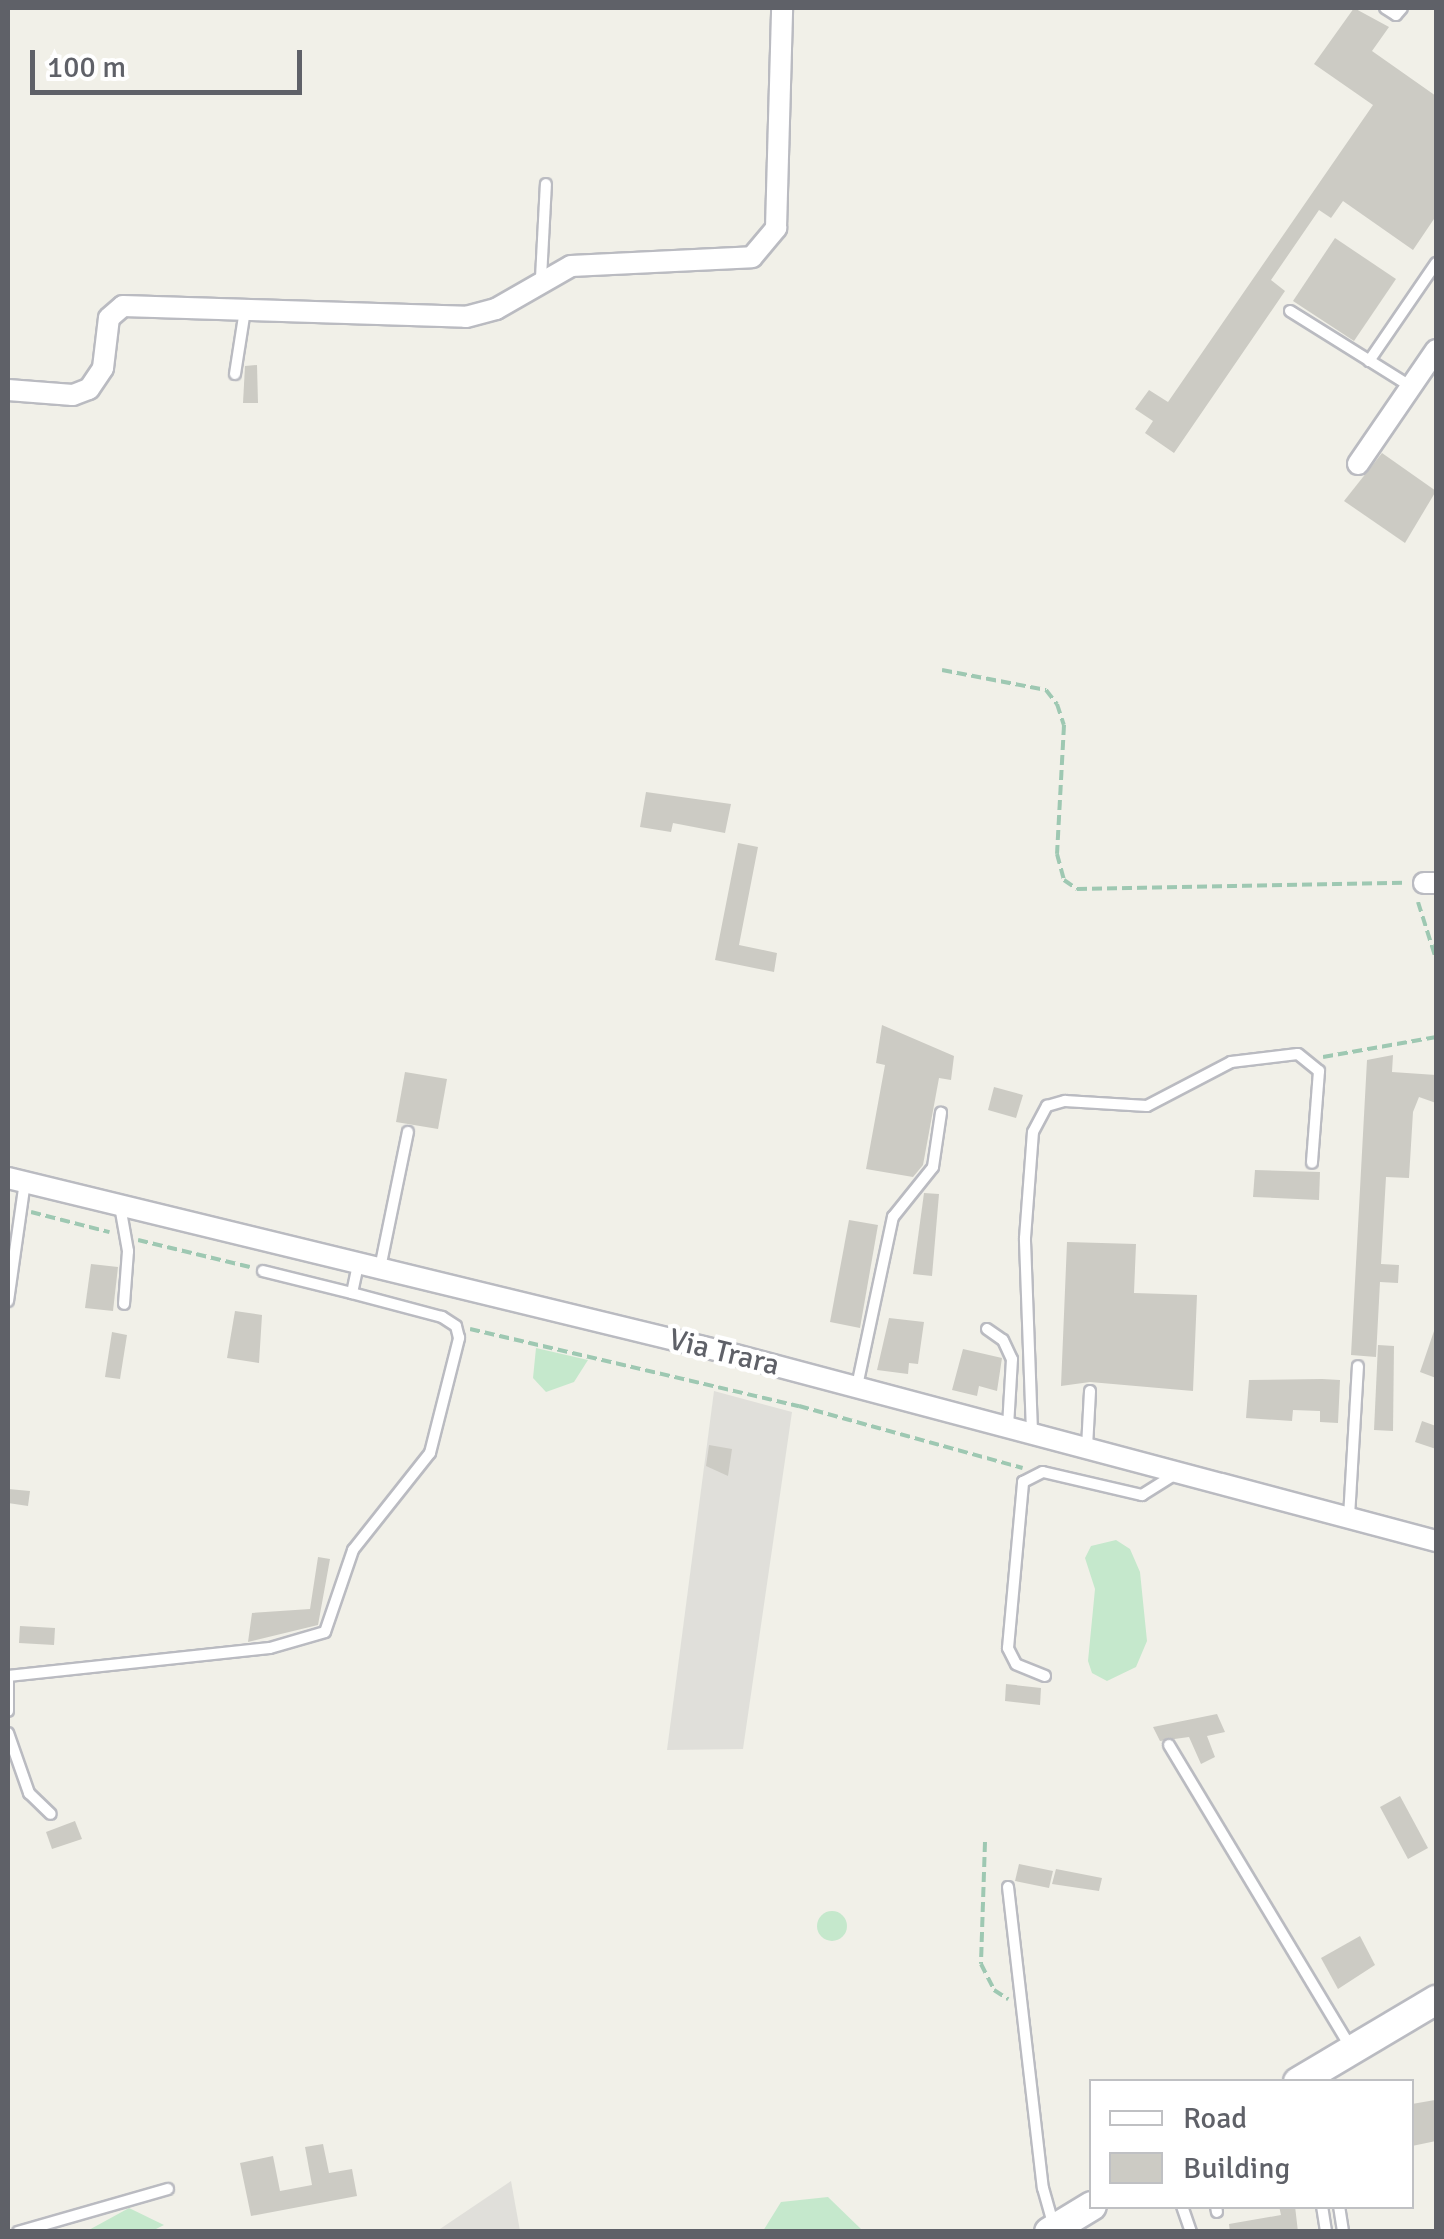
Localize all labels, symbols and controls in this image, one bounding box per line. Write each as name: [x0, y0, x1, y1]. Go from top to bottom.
scale bar: [35, 30, 308, 92]
text: 100 m: [47, 49, 126, 86]
street label: Via Trara: [665, 1322, 783, 1384]
legend: [1089, 2079, 1414, 2209]
text: Road: [1183, 2100, 1247, 2137]
text: Building: [1183, 2150, 1290, 2187]

